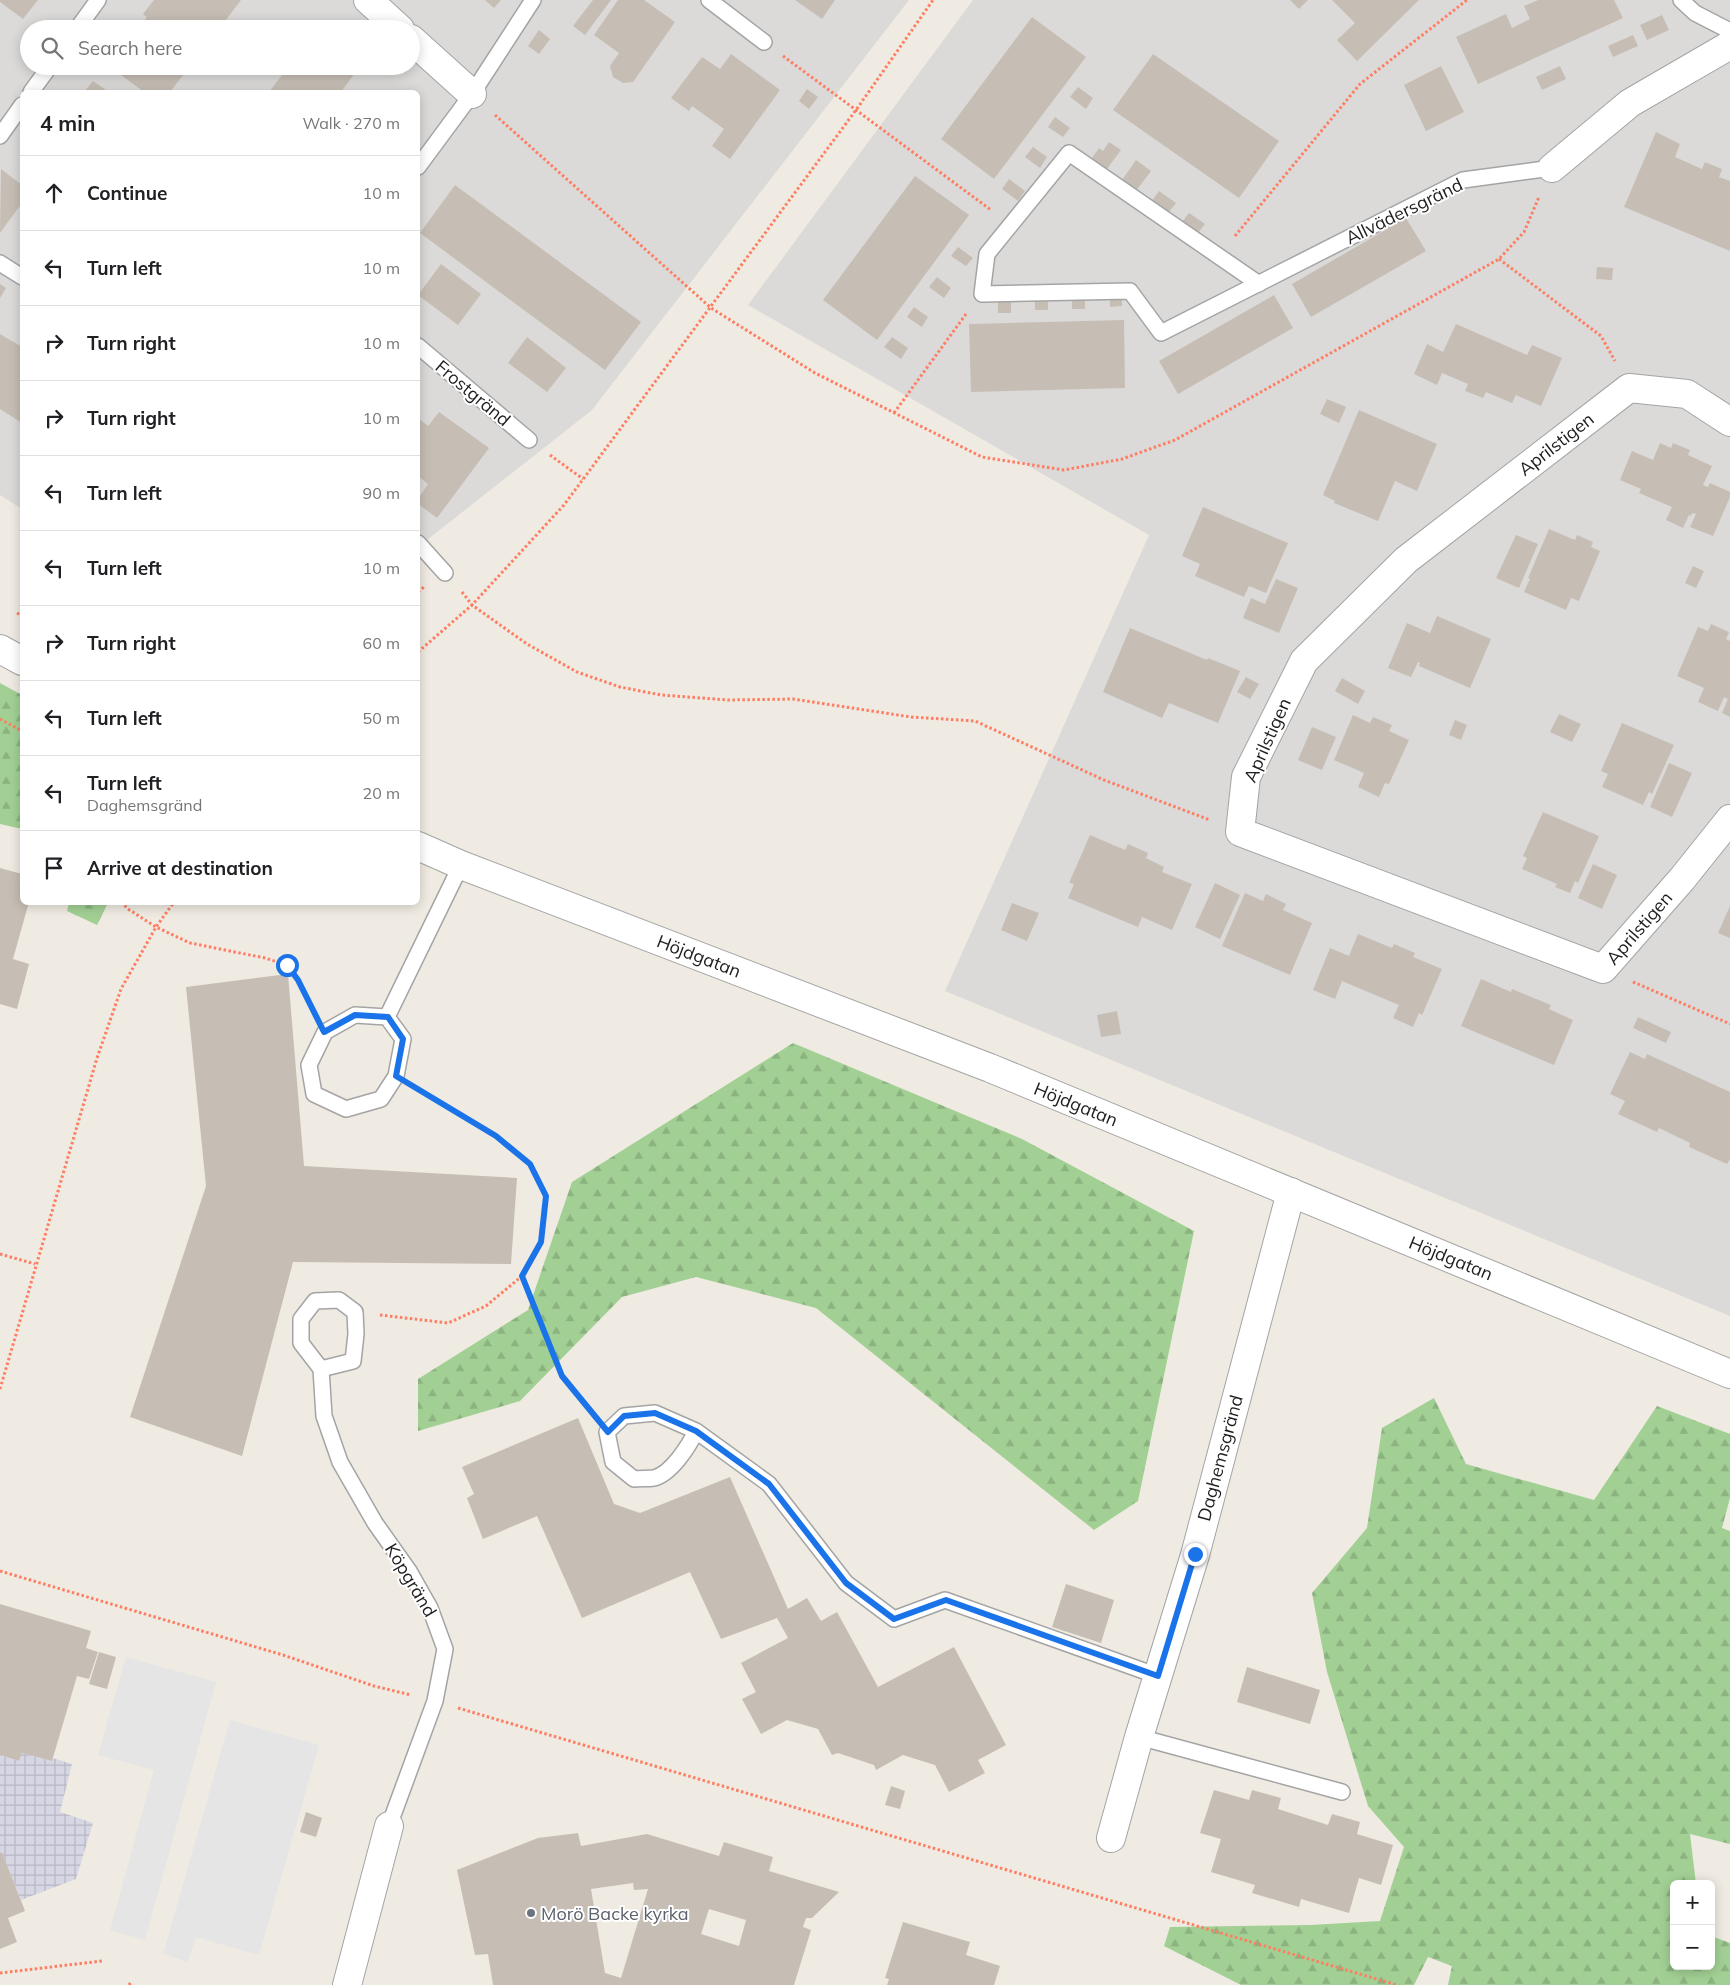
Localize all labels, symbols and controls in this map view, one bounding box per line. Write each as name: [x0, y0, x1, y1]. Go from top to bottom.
search box: [20, 20, 420, 75]
icon: search: [38, 34, 66, 62]
text: Search here: [78, 36, 182, 60]
text: 4 min: [40, 110, 95, 136]
text: Walk · 270 m: [302, 113, 400, 133]
street label: Allvädersgränd: [1342, 173, 1466, 249]
icon: ahead: [40, 179, 68, 207]
text: Continue: [87, 181, 167, 205]
text: 10 m: [363, 183, 400, 203]
icon: left: [40, 254, 68, 282]
text: Turn left: [87, 256, 162, 280]
text: 10 m: [363, 258, 400, 278]
icon: right: [40, 329, 68, 357]
text: Turn right: [87, 331, 176, 355]
text: 10 m: [363, 333, 400, 353]
street label: Frostgränd: [431, 355, 515, 431]
icon: right: [40, 404, 68, 432]
text: Turn right: [87, 406, 176, 430]
street label: Aprilstigen: [1514, 407, 1598, 481]
text: 10 m: [363, 408, 400, 428]
icon: left: [40, 479, 68, 507]
text: Turn left: [87, 481, 162, 505]
text: 90 m: [363, 483, 400, 503]
icon: left: [40, 554, 68, 582]
text: Turn left: [87, 556, 162, 580]
text: 10 m: [363, 558, 400, 578]
icon: right: [40, 629, 68, 657]
text: Turn right: [87, 631, 176, 655]
text: 60 m: [363, 633, 400, 653]
street label: Aprilstigen: [1238, 694, 1296, 786]
icon: left: [40, 704, 68, 732]
text: Turn left: [87, 706, 162, 730]
text: 50 m: [363, 708, 400, 728]
text: Turn left: [87, 771, 162, 795]
icon: left: [40, 779, 68, 807]
text: 20 m: [363, 783, 400, 803]
text: Daghemsgränd: [87, 795, 202, 815]
icon: arrive: [40, 854, 68, 882]
text: Arrive at destination: [87, 856, 273, 880]
street label: Aprilstigen: [1601, 887, 1677, 969]
street label: Höjdgatan: [654, 929, 744, 983]
route start: [276, 954, 299, 977]
street label: Höjdgatan: [1031, 1077, 1121, 1131]
street label: Höjdgatan: [1406, 1231, 1496, 1285]
street label: Daghemsgränd: [1192, 1392, 1248, 1524]
street label: Köpgränd: [380, 1539, 442, 1621]
route end: [1184, 1543, 1207, 1566]
map controls: [1670, 1880, 1715, 1970]
button: +: [1670, 1880, 1715, 1925]
place label: Morö Backe kyrka: [541, 1902, 689, 1925]
marker: Morö Backe kyrka: [525, 1907, 537, 1919]
button: −: [1670, 1925, 1715, 1970]

